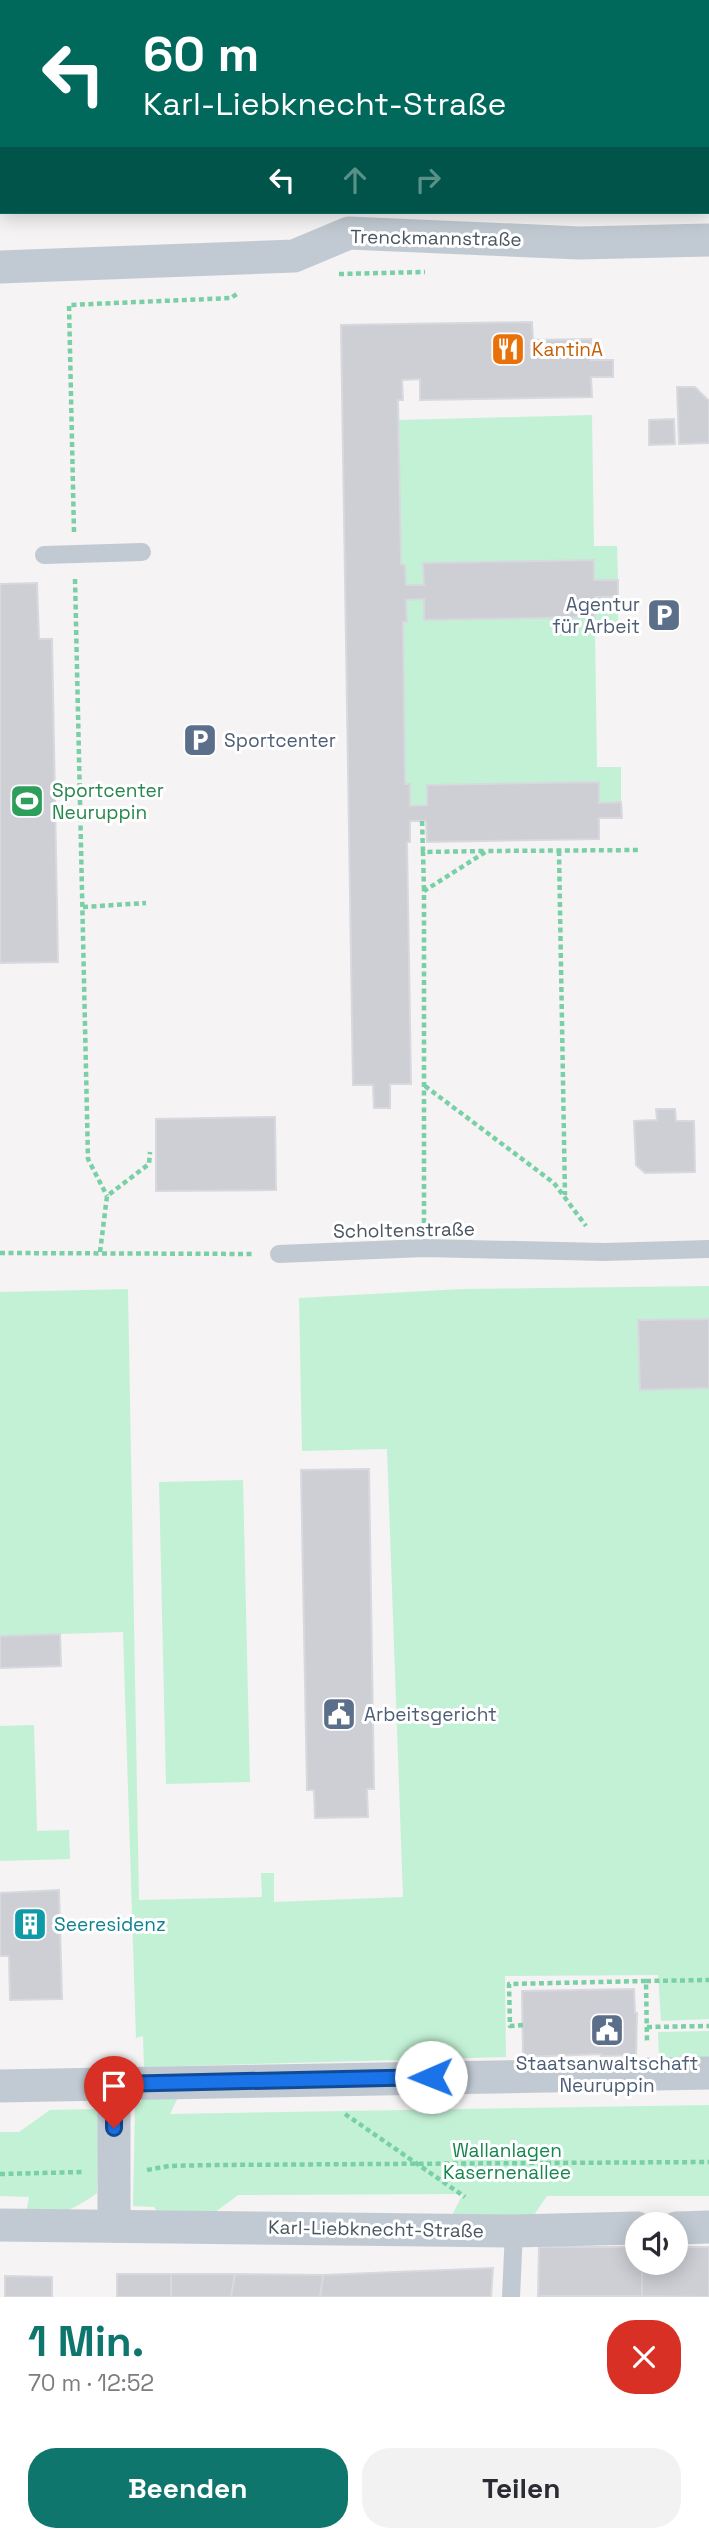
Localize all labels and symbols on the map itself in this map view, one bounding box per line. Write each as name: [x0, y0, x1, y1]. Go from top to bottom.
street label: Trenckmannstraße: [350, 224, 522, 252]
restaurant icon: KantinA: [489, 330, 527, 368]
place label: KantinA: [532, 337, 603, 362]
place label: Agentur für Arbeit: [552, 592, 640, 639]
parking icon: Agentur für Arbeit: [645, 596, 683, 634]
parking icon: Sportcenter: [181, 721, 219, 759]
place label: Sportcenter: [224, 728, 336, 753]
place label: Sportcenter Neuruppin: [52, 778, 164, 825]
sports icon: Sportcenter Neuruppin: [8, 782, 46, 820]
street label: Scholtenstraße: [333, 1216, 475, 1244]
public building icon: Arbeitsgericht: [320, 1695, 358, 1733]
place label: Arbeitsgericht: [364, 1702, 497, 1727]
building icon: Seeresidenz: [11, 1905, 49, 1943]
place label: Seeresidenz: [54, 1912, 166, 1937]
public building icon: Staatsanwaltschaft Neuruppin: [588, 2011, 626, 2049]
position arrow: [394, 2040, 468, 2114]
place label: Staatsanwaltschaft Neuruppin: [516, 2051, 698, 2098]
pin: [84, 2056, 144, 2128]
park label: Wallanlagen Kasernenallee: [443, 2138, 571, 2185]
street label: Karl-Liebknecht-Straße: [268, 2215, 484, 2243]

